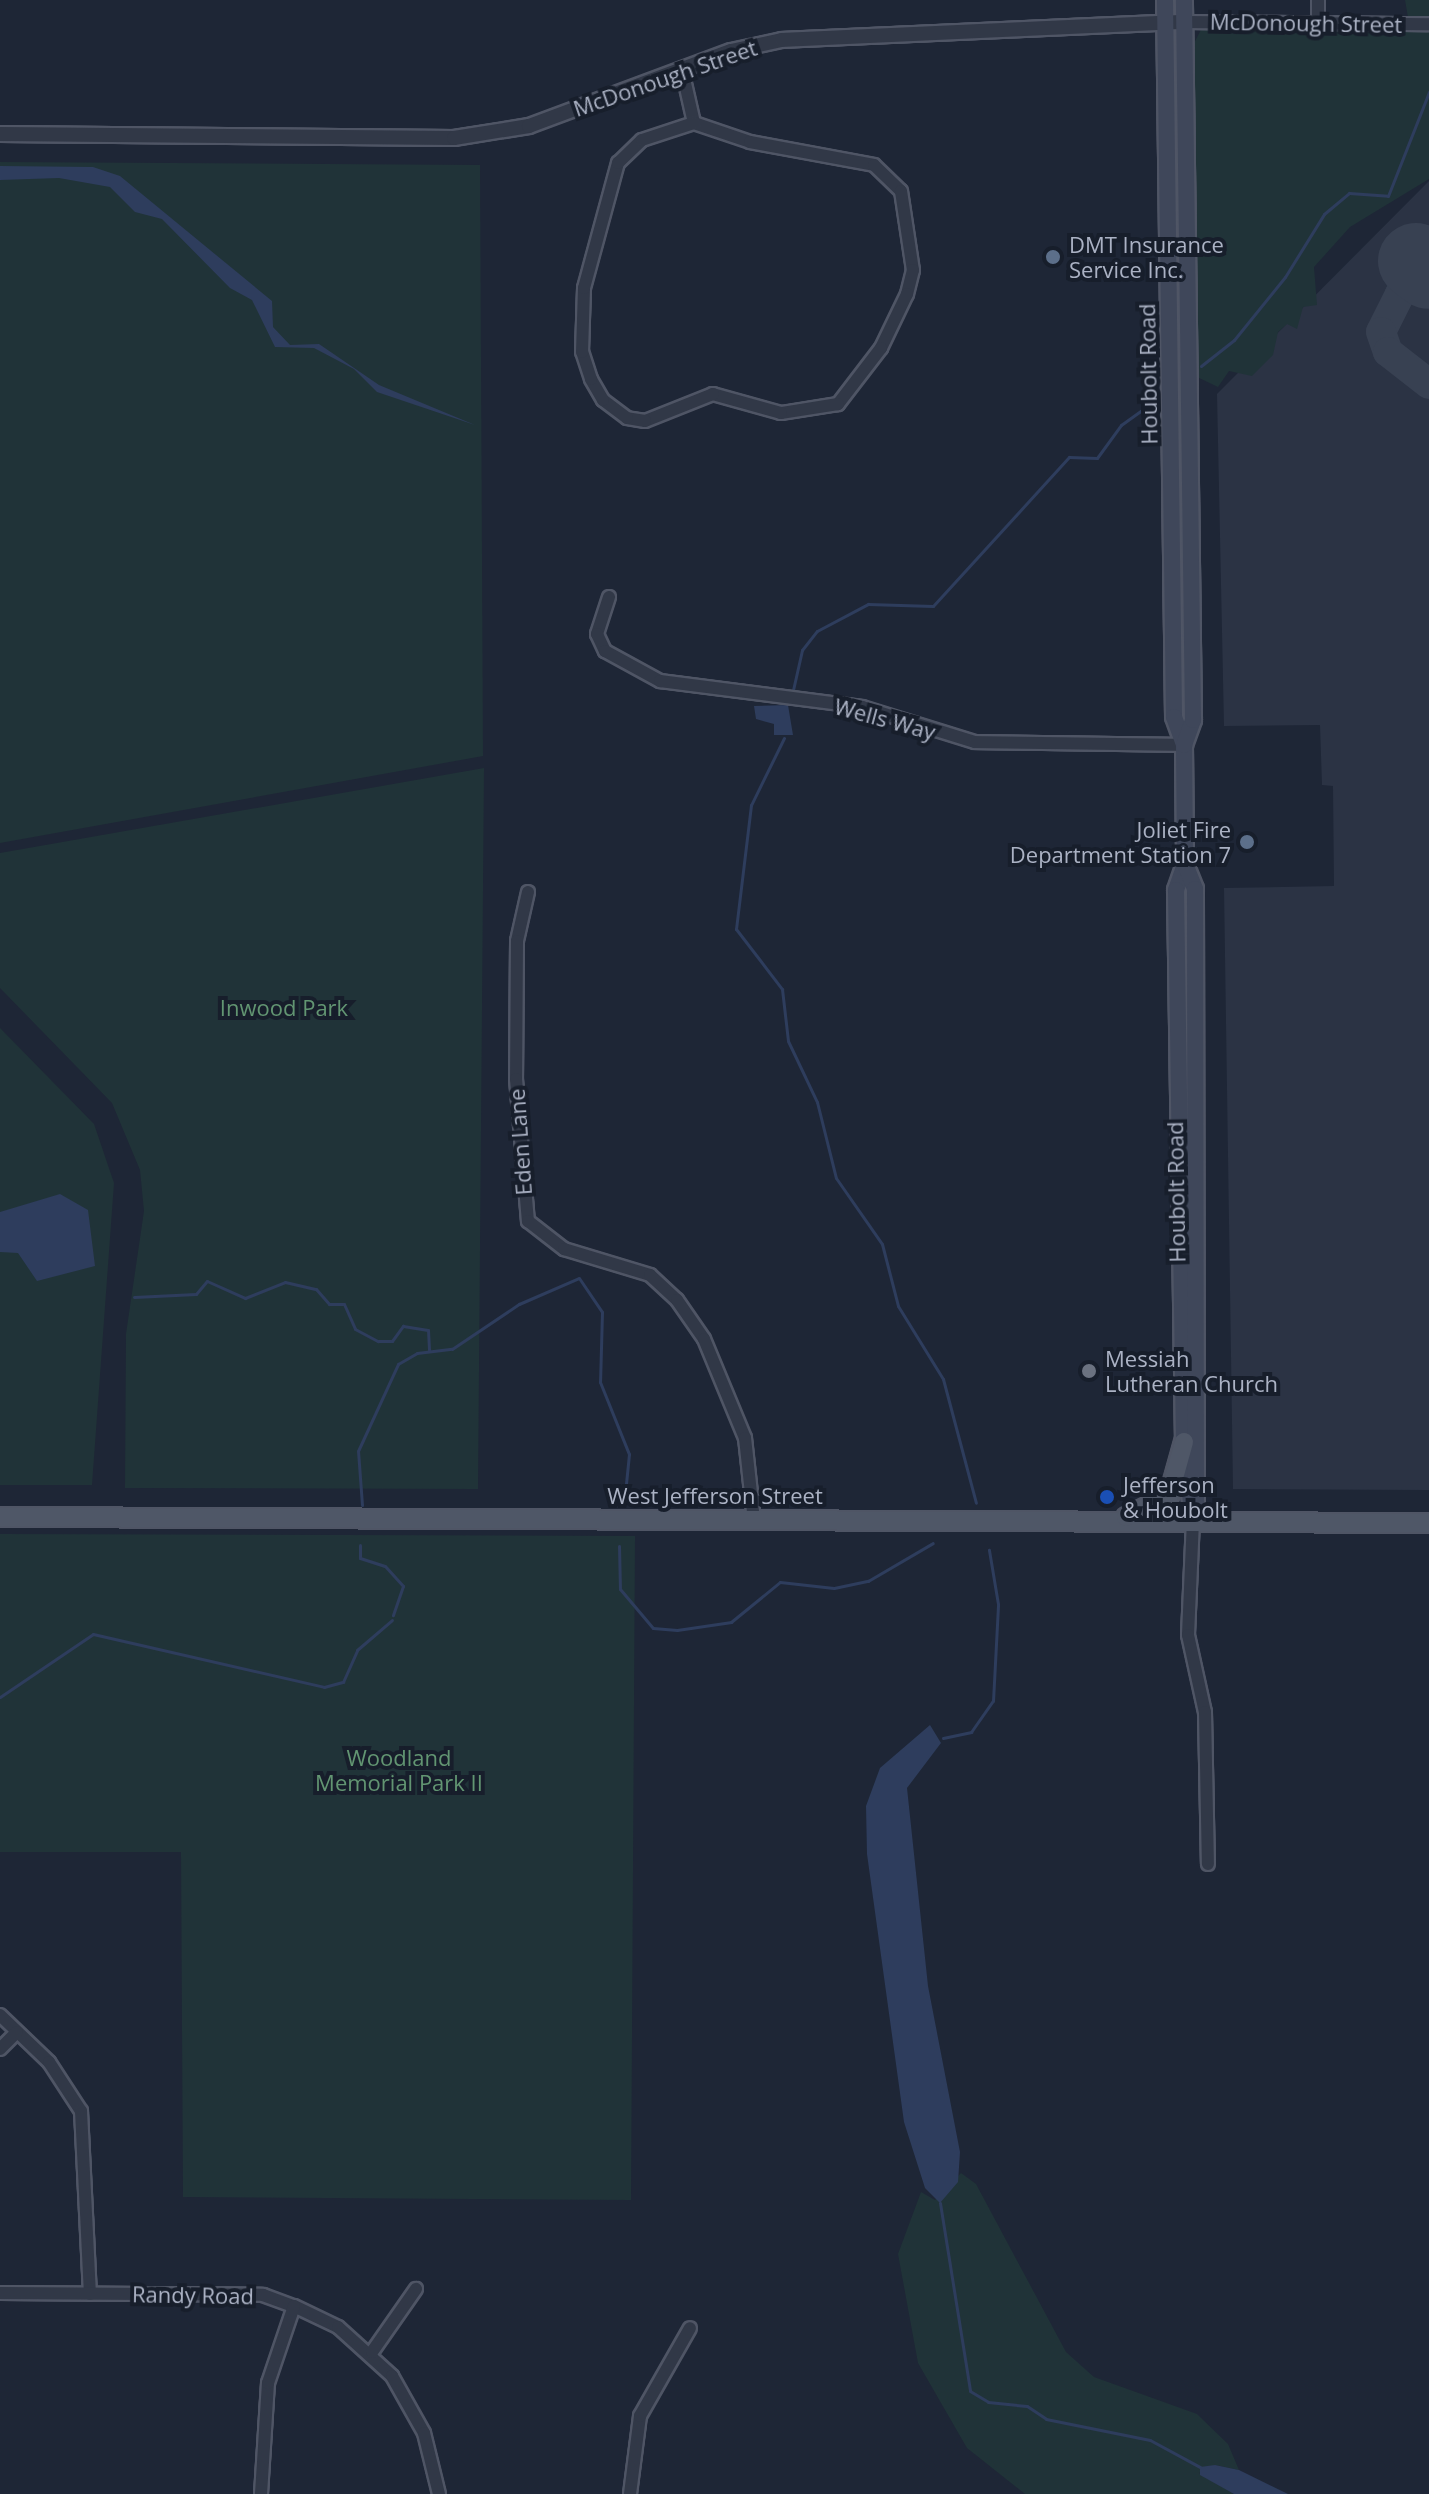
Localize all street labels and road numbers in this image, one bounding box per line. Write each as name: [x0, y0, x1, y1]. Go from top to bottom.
street label: McDonough Street: [1210, 8, 1402, 38]
street label: McDonough Street: [570, 34, 760, 122]
street label: Houbolt Road: [1134, 303, 1162, 445]
street label: Wells Way: [832, 693, 938, 745]
street label: Eden Lane: [503, 1088, 537, 1196]
street label: Houbolt Road: [1162, 1121, 1190, 1263]
street label: West Jefferson Street: [607, 1483, 823, 1509]
street label: Randy Road: [132, 2281, 254, 2309]

